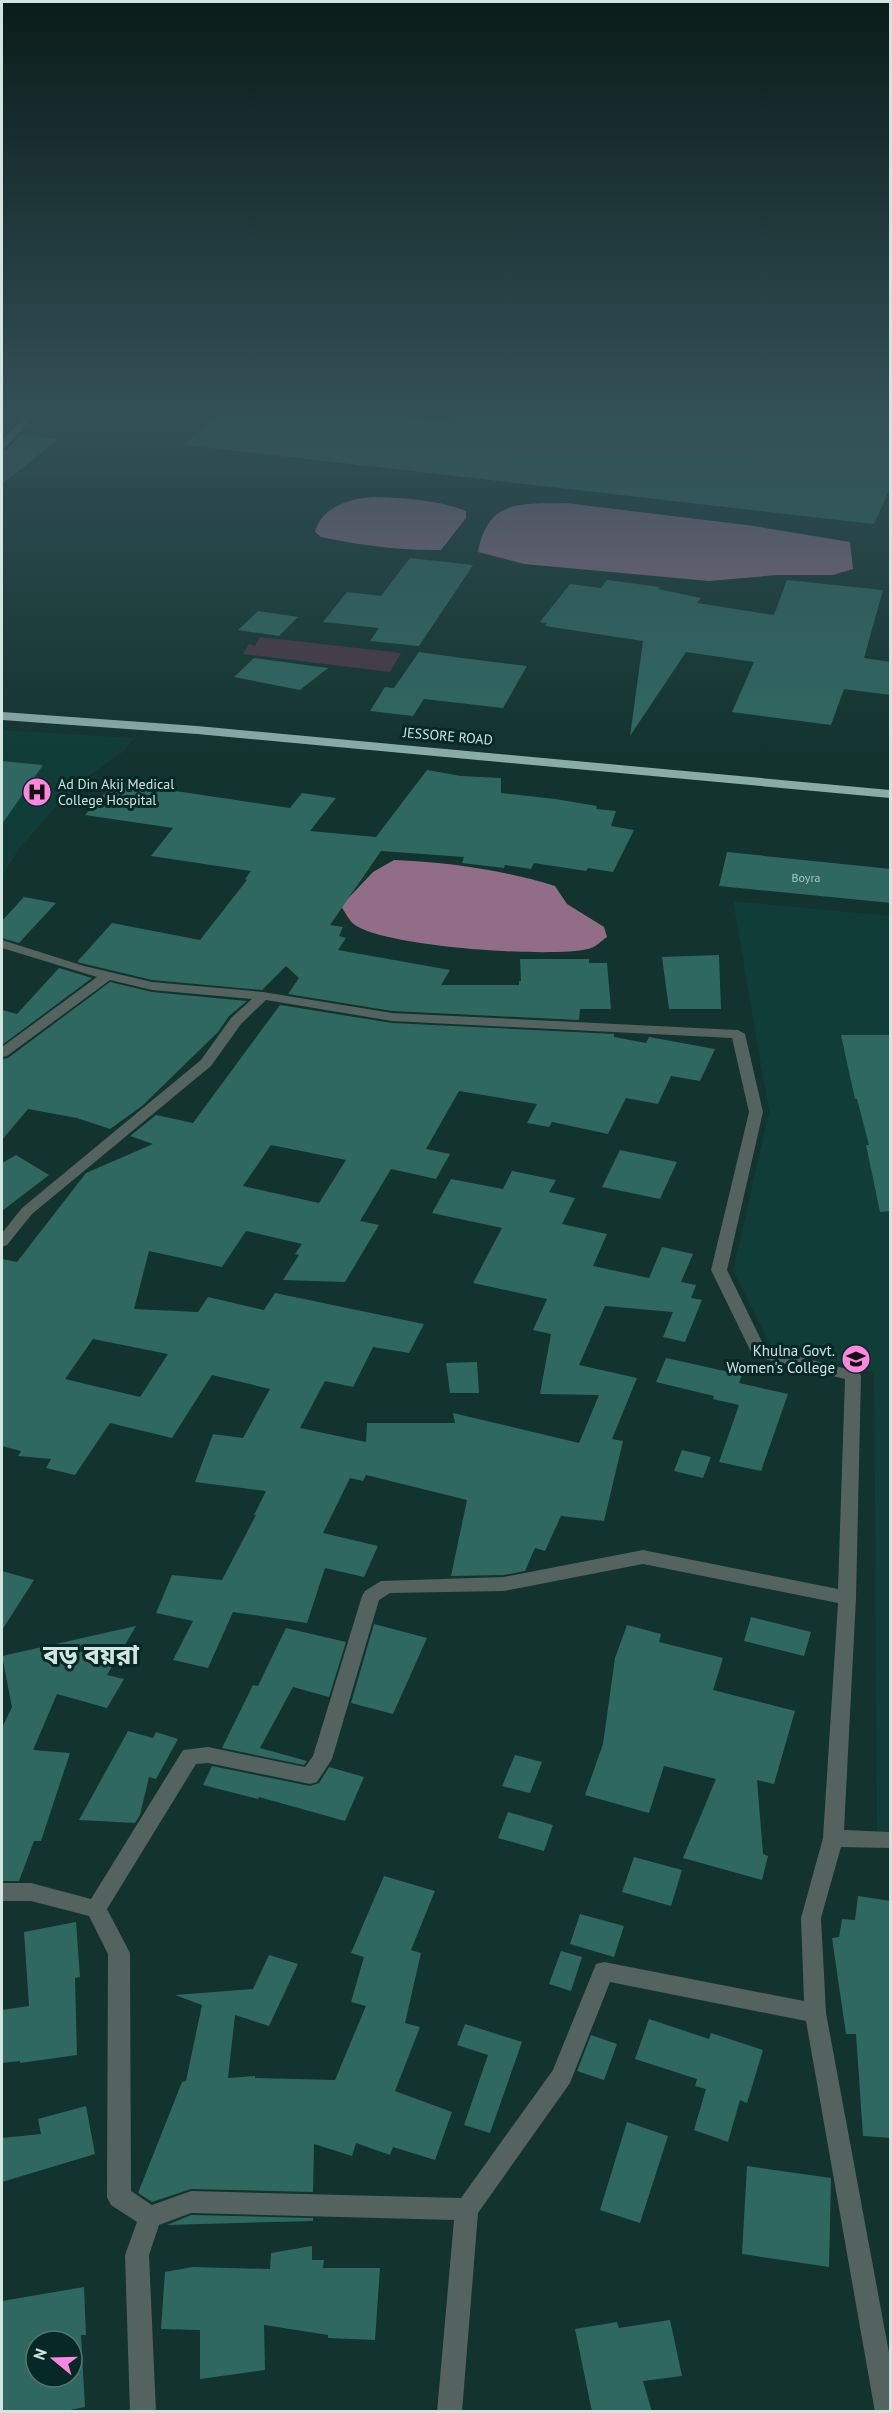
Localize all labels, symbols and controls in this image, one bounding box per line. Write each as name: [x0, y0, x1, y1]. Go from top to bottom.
street label: JESSORE ROAD: [401, 723, 494, 749]
place label: Ad Din Akij Medical College Hospital: [58, 775, 174, 809]
hospital icon: Ad Din Akij Medical College Hospital: [21, 776, 53, 808]
house number: Boyra: [792, 870, 821, 885]
place label: Khulna Govt. Women's College: [727, 1341, 835, 1377]
school or university icon: Khulna Govt. Women's College: [840, 1343, 872, 1375]
district label: বড় বয়রা: [42, 1638, 139, 1671]
north arrow: [24, 2329, 84, 2389]
text: N: [29, 2346, 51, 2362]

